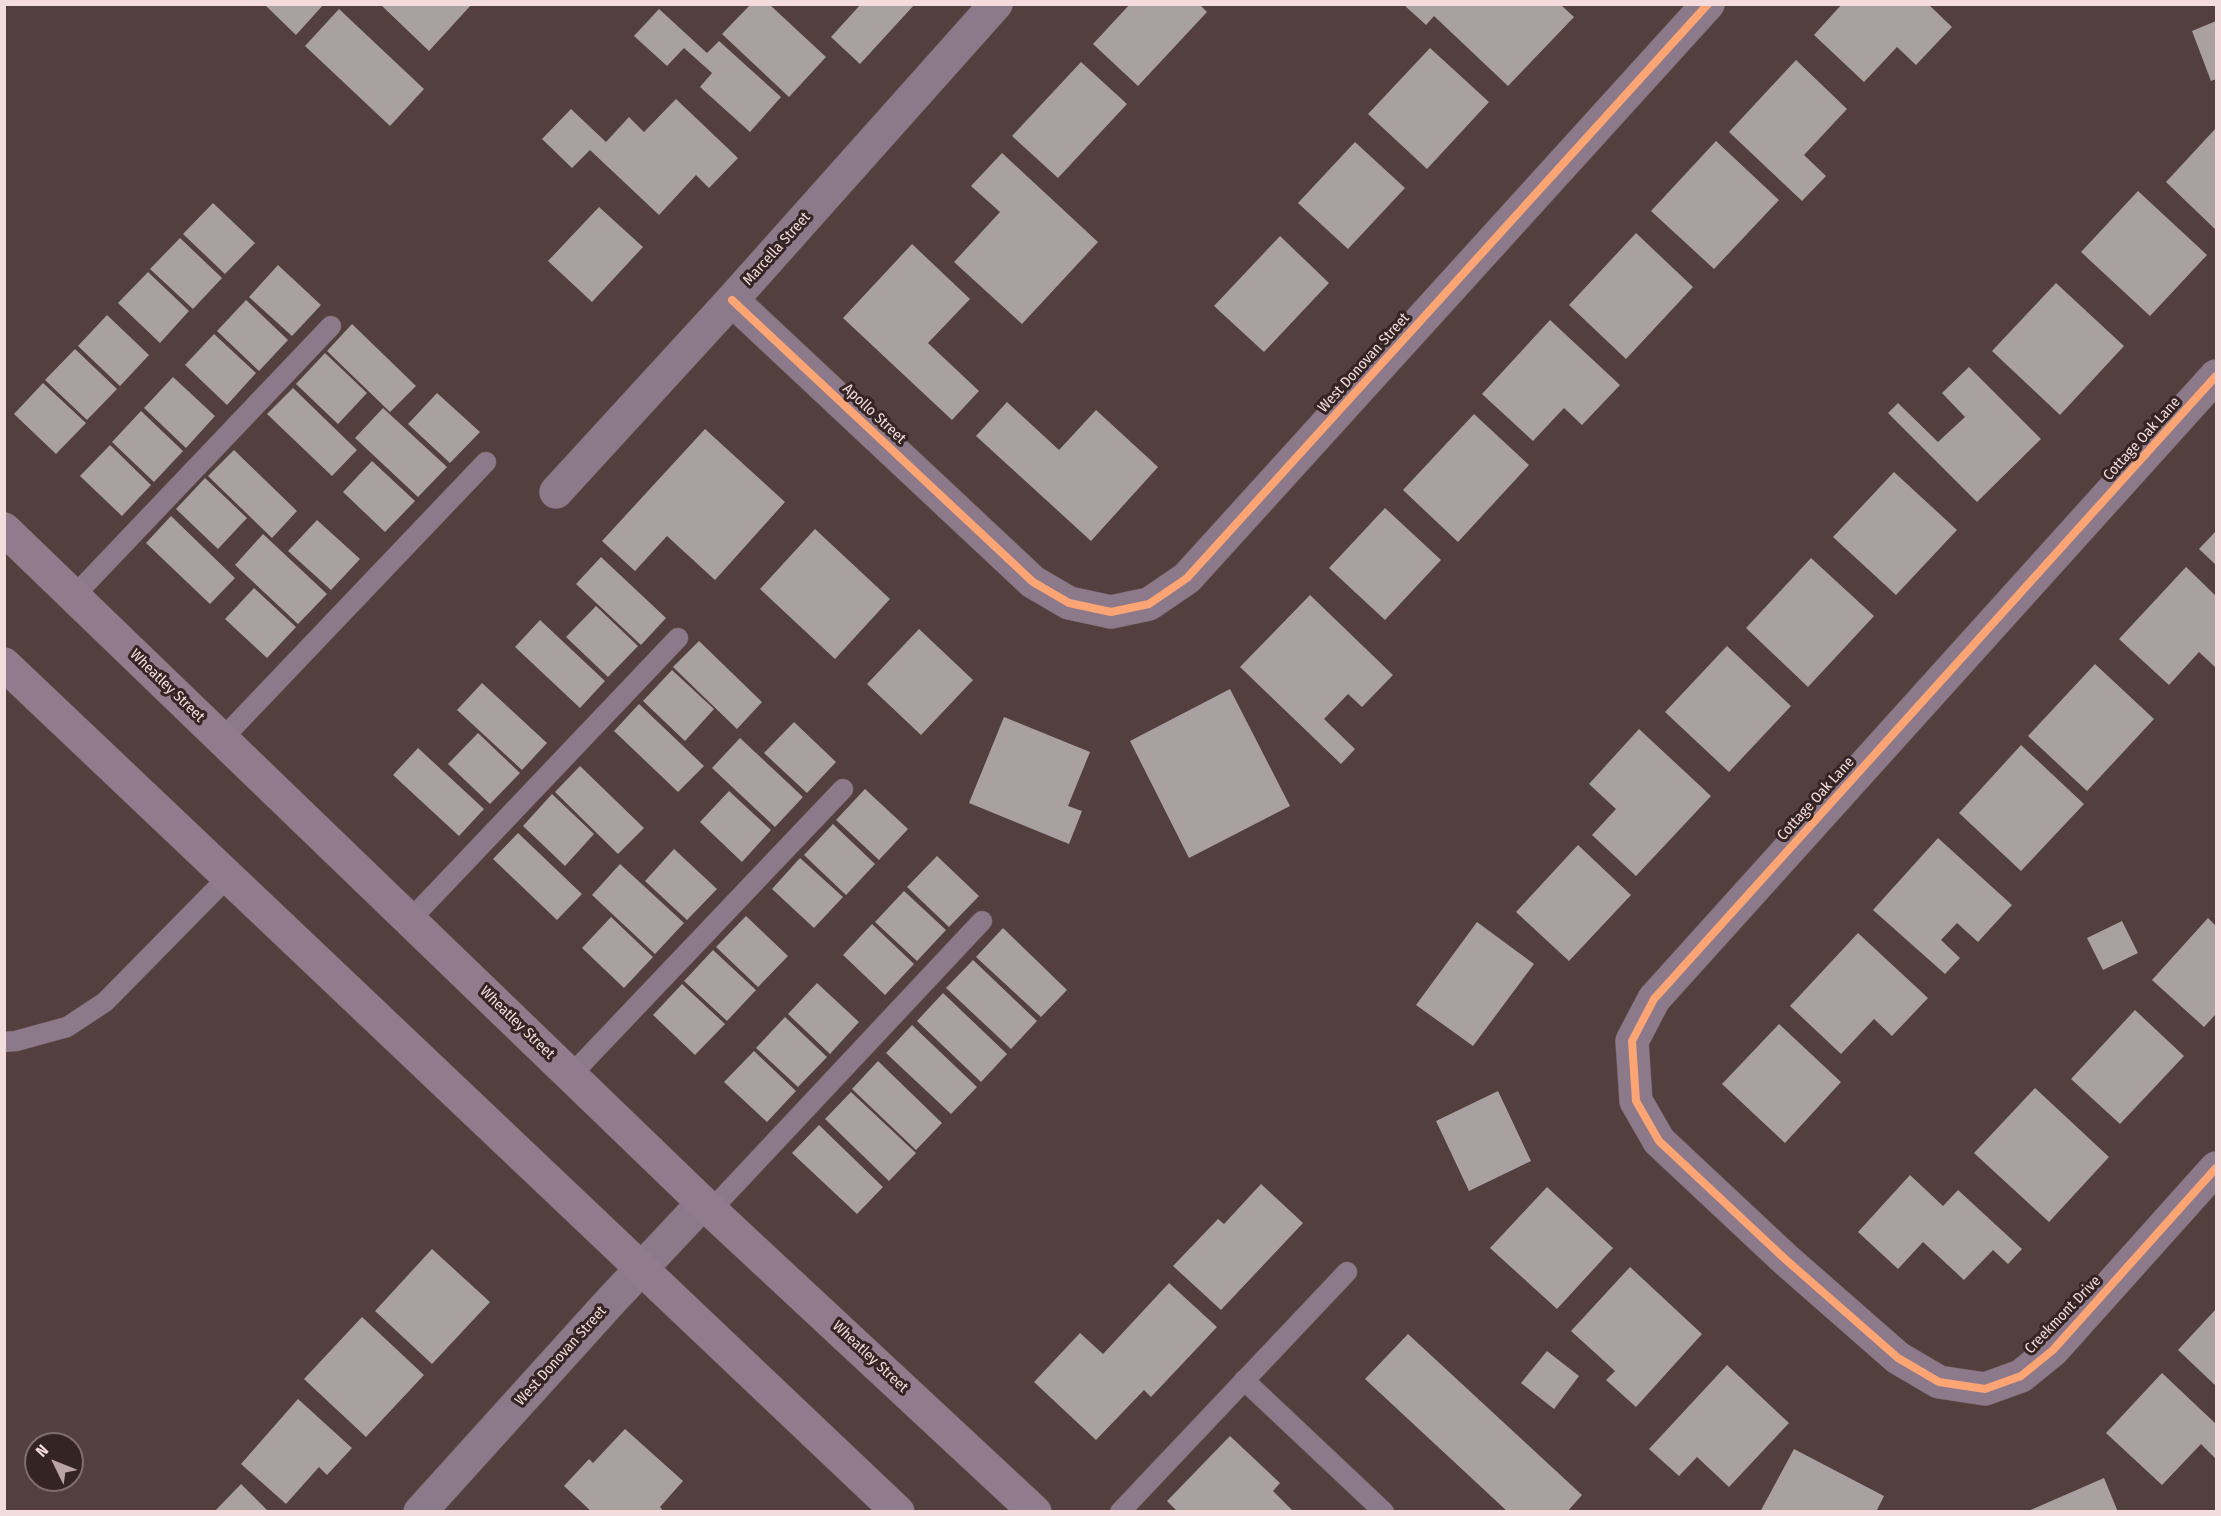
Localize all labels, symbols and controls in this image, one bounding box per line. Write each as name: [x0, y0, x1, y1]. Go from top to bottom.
street label: Marcella Street: [740, 209, 814, 289]
street label: West Donovan Street: [1315, 309, 1413, 417]
street label: Apollo Street: [839, 380, 909, 448]
street label: Cottage Oak Lane: [2100, 394, 2184, 484]
street label: Wheatley Street: [126, 646, 208, 726]
street label: Cottage Oak Lane: [1774, 754, 1858, 844]
street label: Wheatley Street: [476, 983, 558, 1063]
street label: Creekmont Drive: [2021, 1272, 2105, 1358]
street label: West Donovan Street: [512, 1302, 610, 1410]
street label: Wheatley Street: [828, 1317, 912, 1397]
north arrow: [24, 1432, 84, 1492]
text: N: [32, 1441, 52, 1461]

